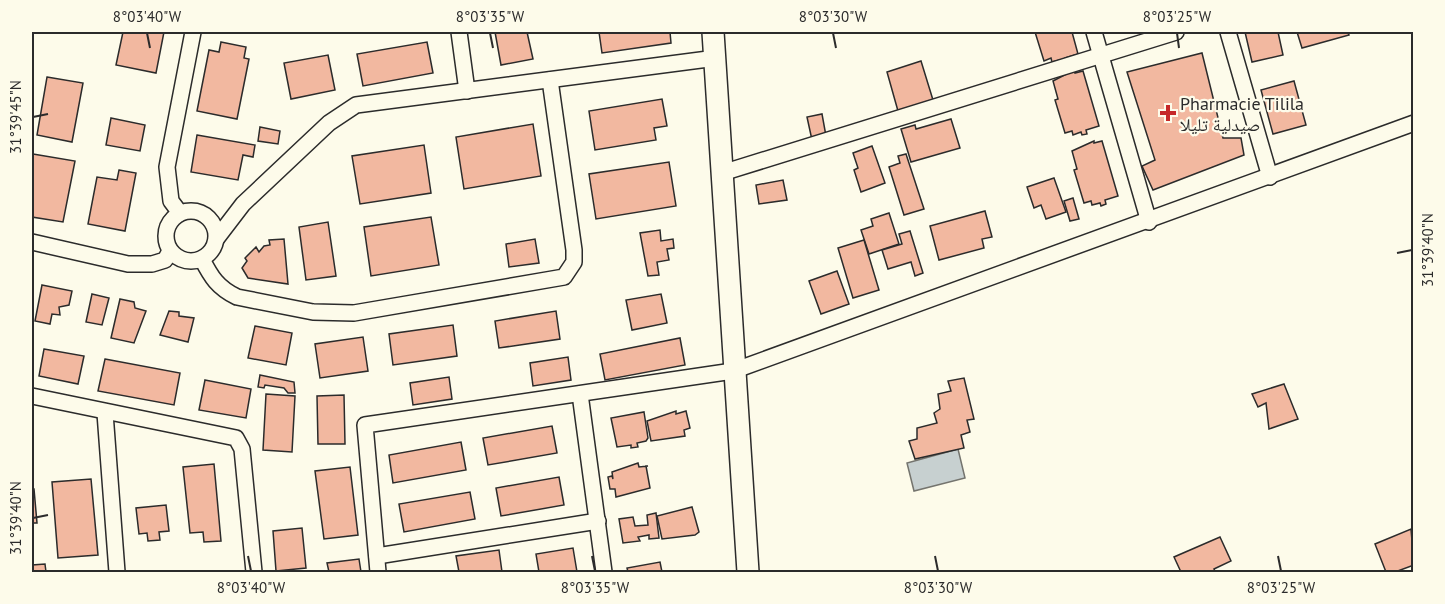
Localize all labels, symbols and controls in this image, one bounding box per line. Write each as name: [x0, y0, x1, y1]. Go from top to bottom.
text: 8°03'40"W: [113, 7, 182, 26]
text: 8°03'35"W: [456, 7, 525, 26]
text: 8°03'30"W: [799, 7, 868, 26]
text: 8°03'25"W: [1143, 7, 1212, 26]
text: 31°39'45"N: [6, 80, 25, 154]
place label: Pharmacie Tilila صيدلية تليلا: [1180, 92, 1304, 136]
marker: Pharmacie Tilila صيدلية تليلا: [1161, 106, 1175, 120]
text: 31°39'40"N: [1418, 213, 1437, 287]
text: 31°39'40"N: [6, 481, 25, 555]
text: 8°03'40"W: [217, 578, 286, 597]
text: 8°03'35"W: [561, 578, 630, 597]
text: 8°03'30"W: [904, 578, 973, 597]
text: 8°03'25"W: [1247, 578, 1316, 597]

